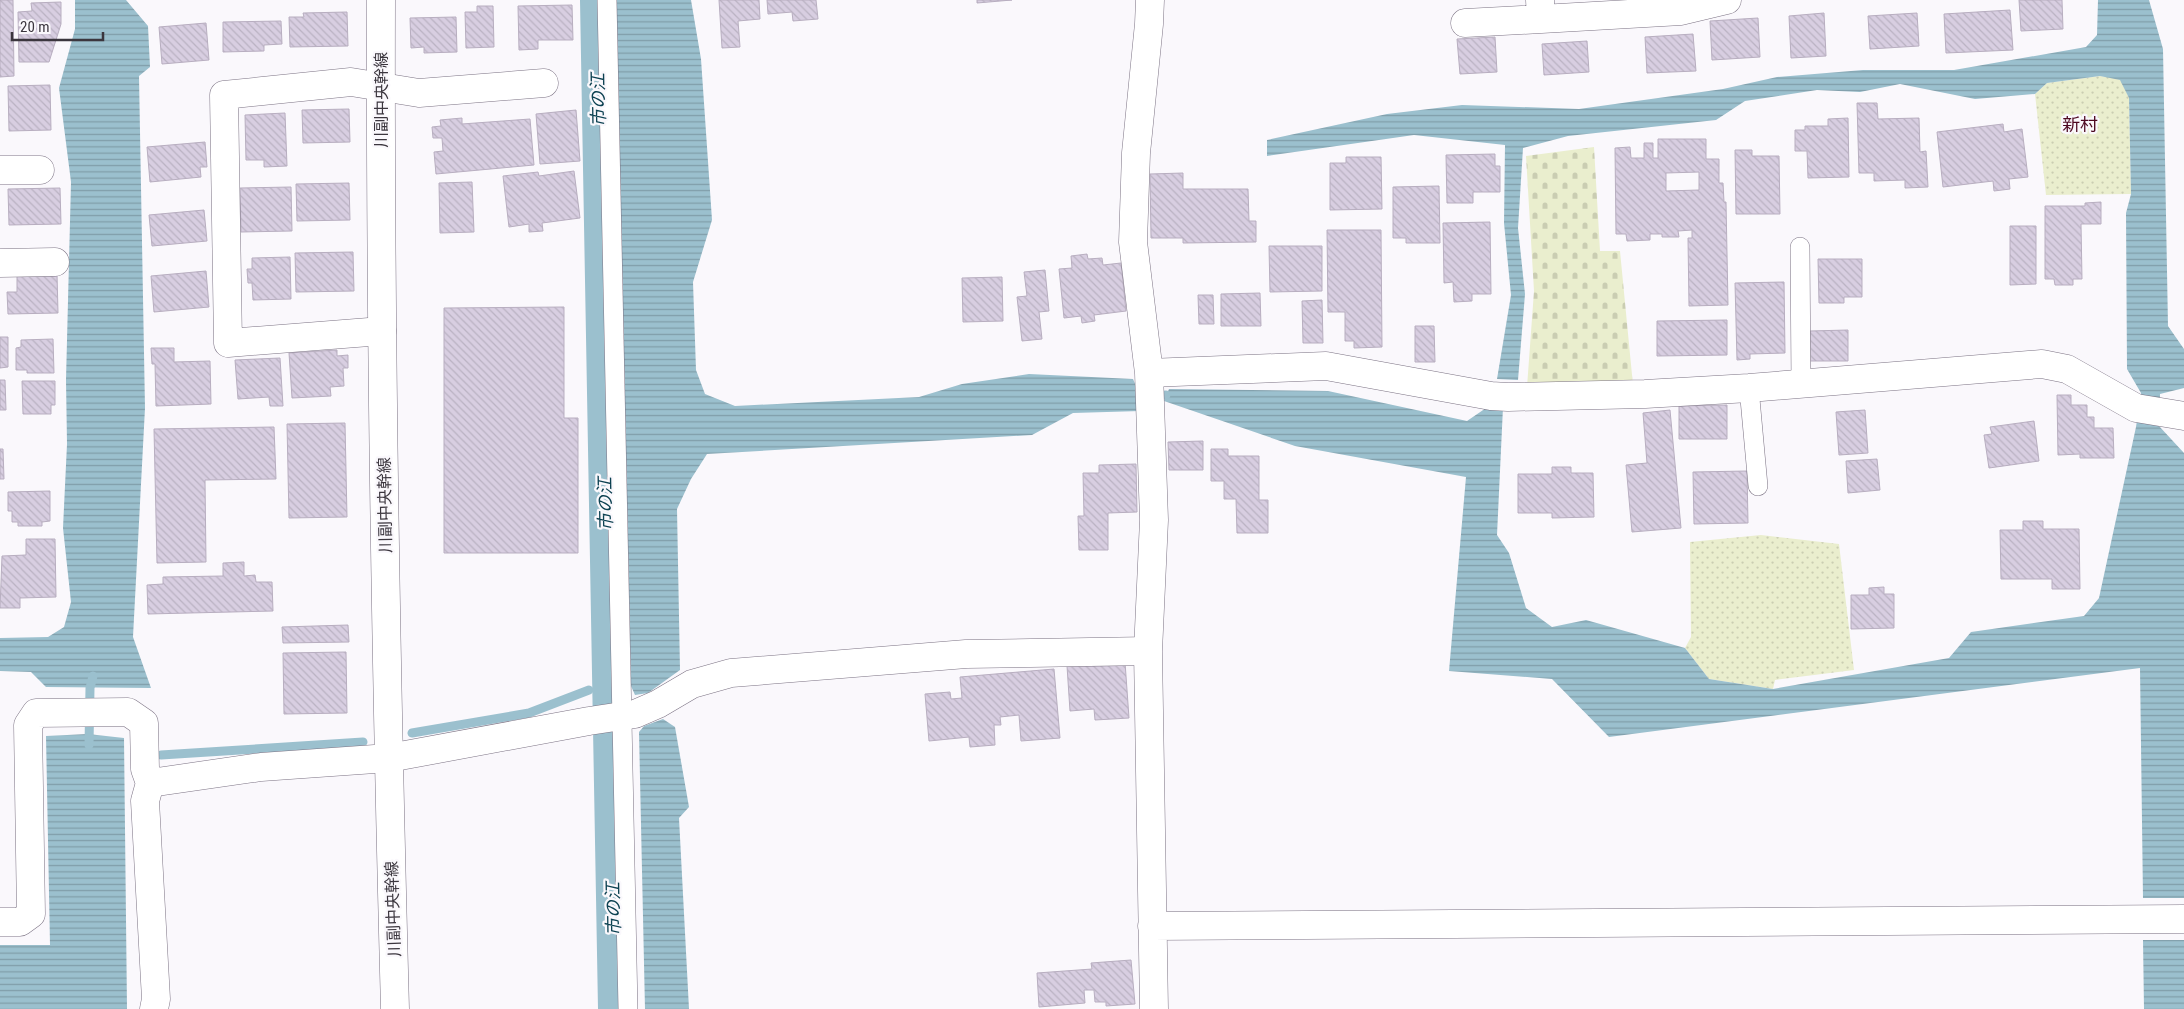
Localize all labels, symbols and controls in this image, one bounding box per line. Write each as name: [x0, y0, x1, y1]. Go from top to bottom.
scale bar: [12, 10, 104, 42]
text: 20 m: [20, 18, 50, 36]
street label: 川副中央幹線: [372, 52, 391, 148]
water label: 市の江: [587, 71, 609, 127]
district label: 新村: [2062, 114, 2098, 135]
street label: 川副中央幹線: [375, 457, 395, 553]
water label: 市の江: [594, 475, 616, 531]
street label: 川副中央幹線: [382, 861, 404, 957]
water label: 市の江: [602, 880, 624, 936]

